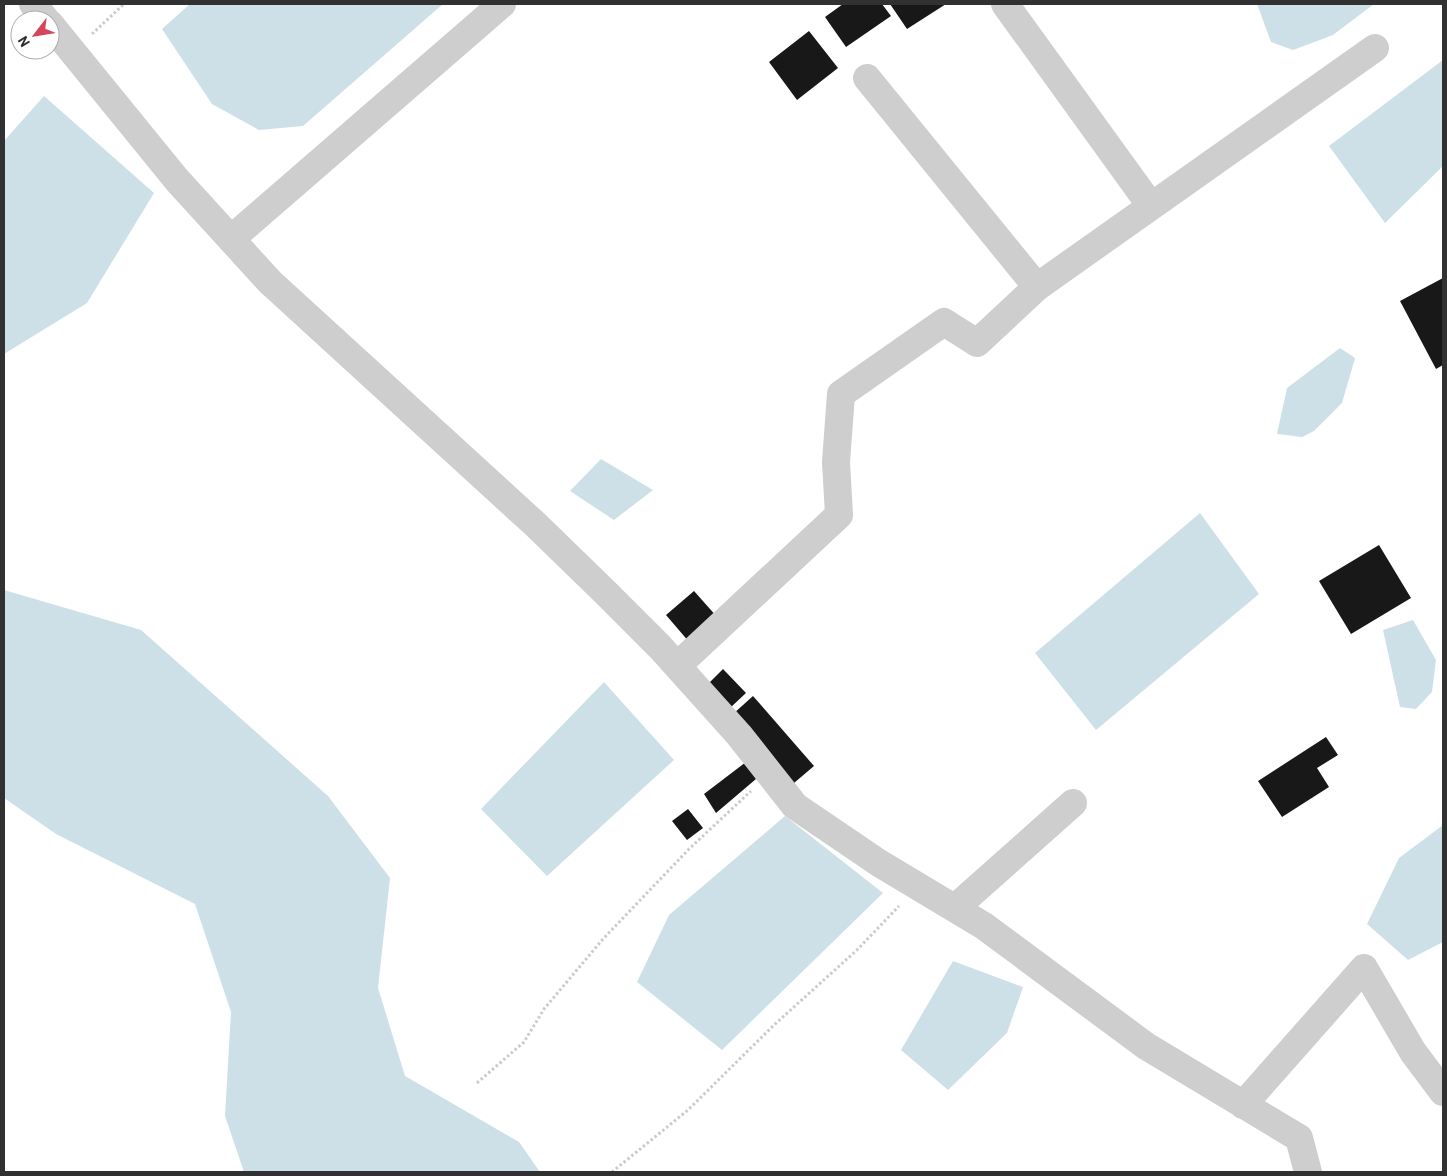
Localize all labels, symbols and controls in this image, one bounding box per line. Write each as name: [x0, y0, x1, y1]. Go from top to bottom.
north arrow: [10, 10, 60, 60]
text: N: [14, 34, 33, 50]

